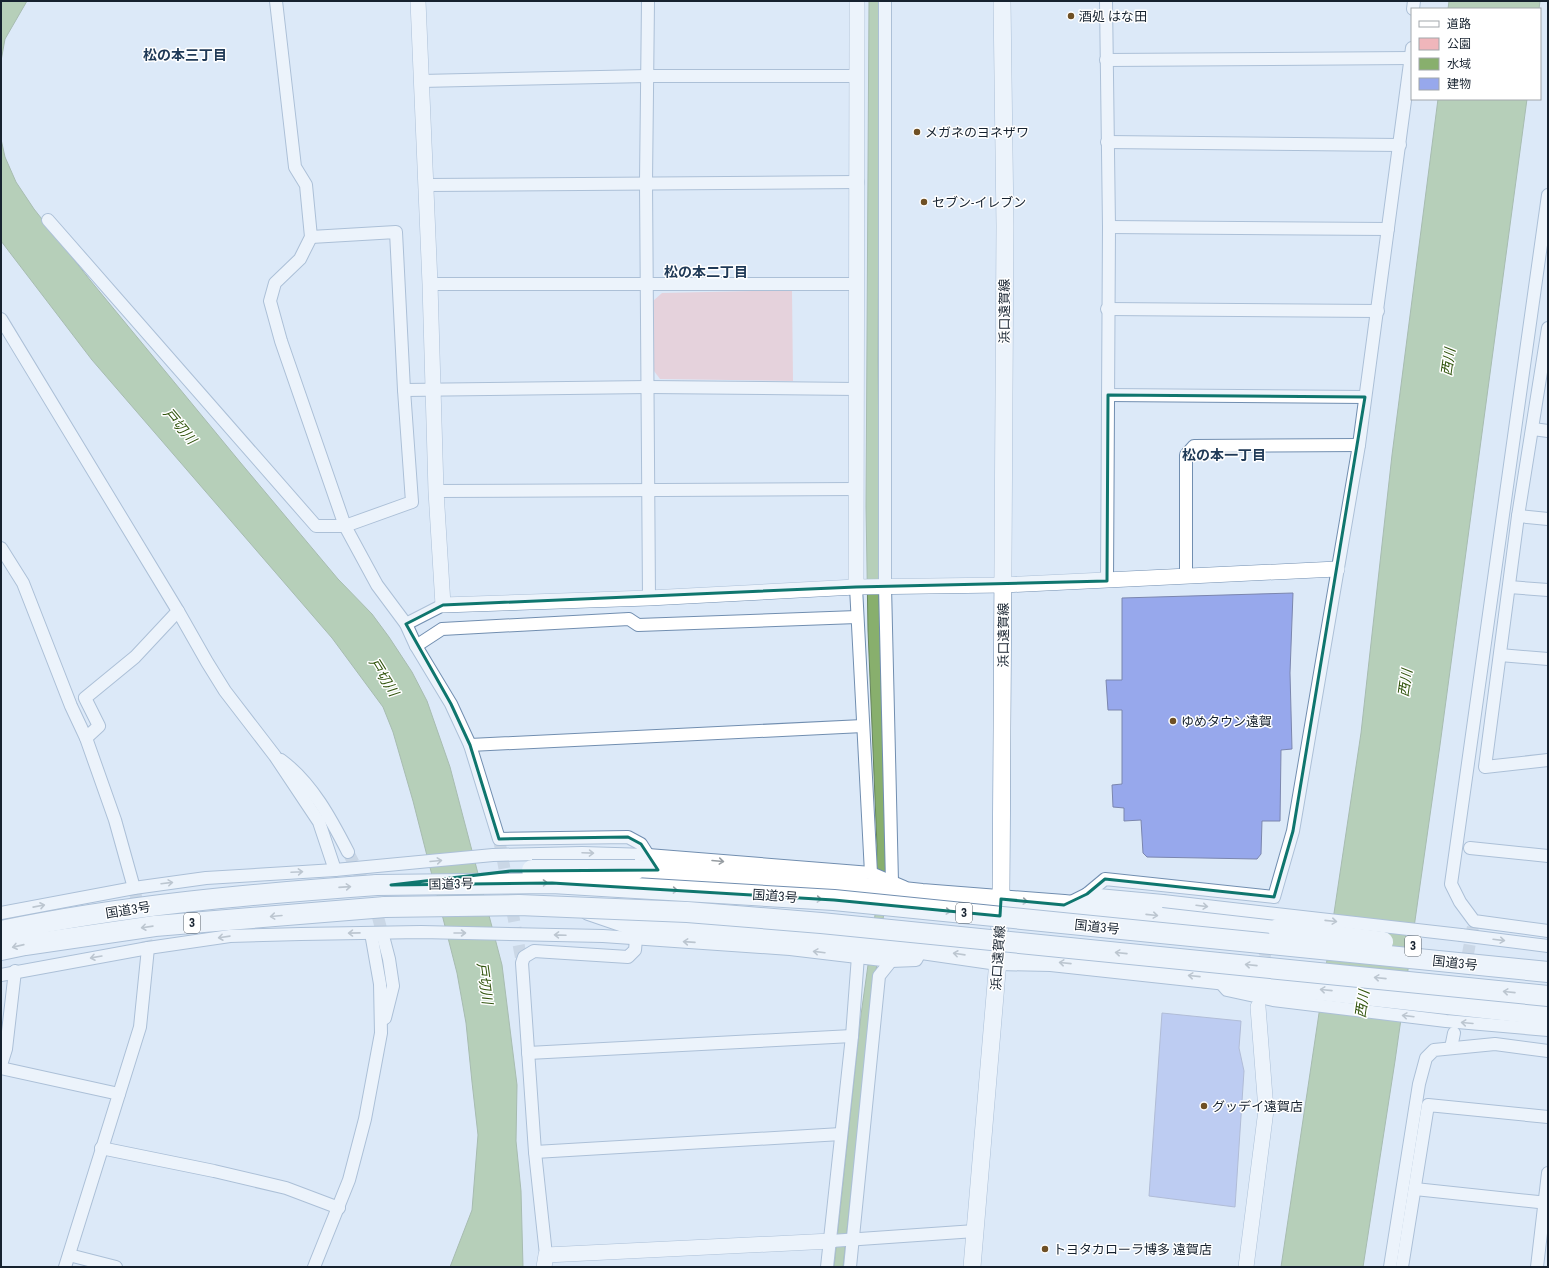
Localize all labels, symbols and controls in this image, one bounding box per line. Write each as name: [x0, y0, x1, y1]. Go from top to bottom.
legend: [1411, 8, 1541, 100]
place label: 酒処 はな田: [1079, 9, 1147, 24]
marker: 酒処 はな田: [1066, 11, 1076, 21]
text: 道路: [1447, 17, 1471, 31]
text: 公園: [1447, 37, 1471, 51]
district label: 松の本三丁目: [143, 47, 227, 63]
text: 水域: [1447, 57, 1471, 71]
text: 建物: [1447, 77, 1471, 91]
place label: メガネのヨネザワ: [925, 125, 1029, 140]
marker: メガネのヨネザワ: [912, 127, 922, 137]
place label: セブン-イレブン: [932, 195, 1026, 210]
marker: セブン-イレブン: [919, 197, 929, 207]
district label: 松の本二丁目: [664, 264, 748, 280]
street label: 浜口遠賀線: [997, 278, 1012, 344]
water label: 西川: [1438, 345, 1458, 377]
water label: 戸切川: [160, 405, 201, 449]
district label: 松の本一丁目: [1182, 447, 1266, 463]
street label: 浜口遠賀線: [996, 602, 1011, 668]
water label: 戸切川: [366, 655, 403, 701]
water label: 西川: [1395, 666, 1415, 698]
place label: ゆめタウン遠賀: [1181, 714, 1272, 729]
marker: ゆめタウン遠賀: [1168, 716, 1178, 726]
one-way arrow: [581, 850, 594, 857]
one-way arrow: [429, 857, 442, 865]
one-way arrow: [711, 857, 724, 865]
one-way arrow: [290, 868, 303, 876]
street label: 国道3号: [428, 876, 474, 892]
one-way arrow: [160, 879, 173, 887]
one-way arrow: [535, 879, 548, 887]
one-way arrow: [338, 884, 351, 891]
one-way arrow: [665, 886, 678, 894]
street label: 国道3号: [752, 887, 798, 905]
one-way arrow: [809, 896, 822, 903]
one-way arrow: [1015, 897, 1028, 905]
street label: 国道3号: [104, 899, 152, 921]
one-way arrow: [32, 902, 45, 910]
one-way arrow: [1195, 902, 1208, 910]
road number: 3: [956, 903, 972, 923]
one-way arrow: [938, 907, 951, 915]
one-way arrow: [1145, 911, 1158, 919]
one-way arrow: [270, 912, 283, 919]
road number: 3: [184, 913, 200, 933]
street label: 国道3号: [1074, 917, 1120, 937]
one-way arrow: [1324, 917, 1337, 925]
one-way arrow: [141, 923, 154, 931]
street label: 浜口遠賀線: [988, 925, 1008, 991]
one-way arrow: [348, 929, 361, 937]
one-way arrow: [453, 929, 466, 937]
one-way arrow: [554, 931, 567, 938]
one-way arrow: [218, 933, 231, 941]
road number: 3: [1405, 936, 1421, 956]
one-way arrow: [1492, 936, 1505, 944]
one-way arrow: [683, 938, 696, 945]
one-way arrow: [12, 943, 25, 951]
one-way arrow: [813, 948, 826, 956]
one-way arrow: [1115, 949, 1128, 956]
one-way arrow: [953, 950, 966, 958]
one-way arrow: [90, 953, 103, 961]
street label: 国道3号: [1432, 953, 1478, 973]
one-way arrow: [1059, 959, 1072, 966]
water label: 戸切川: [474, 961, 496, 1007]
one-way arrow: [1245, 962, 1258, 969]
one-way arrow: [1188, 972, 1201, 980]
one-way arrow: [1374, 975, 1387, 982]
one-way arrow: [1320, 986, 1333, 994]
water label: 西川: [1352, 987, 1372, 1019]
one-way arrow: [1503, 988, 1516, 996]
one-way arrow: [1402, 1012, 1415, 1020]
one-way arrow: [1461, 1019, 1474, 1026]
place label: グッデイ遠賀店: [1212, 1099, 1303, 1114]
marker: グッデイ遠賀店: [1199, 1101, 1209, 1111]
place label: トヨタカローラ博多 遠賀店: [1053, 1242, 1212, 1257]
marker: トヨタカローラ博多 遠賀店: [1040, 1244, 1050, 1254]

